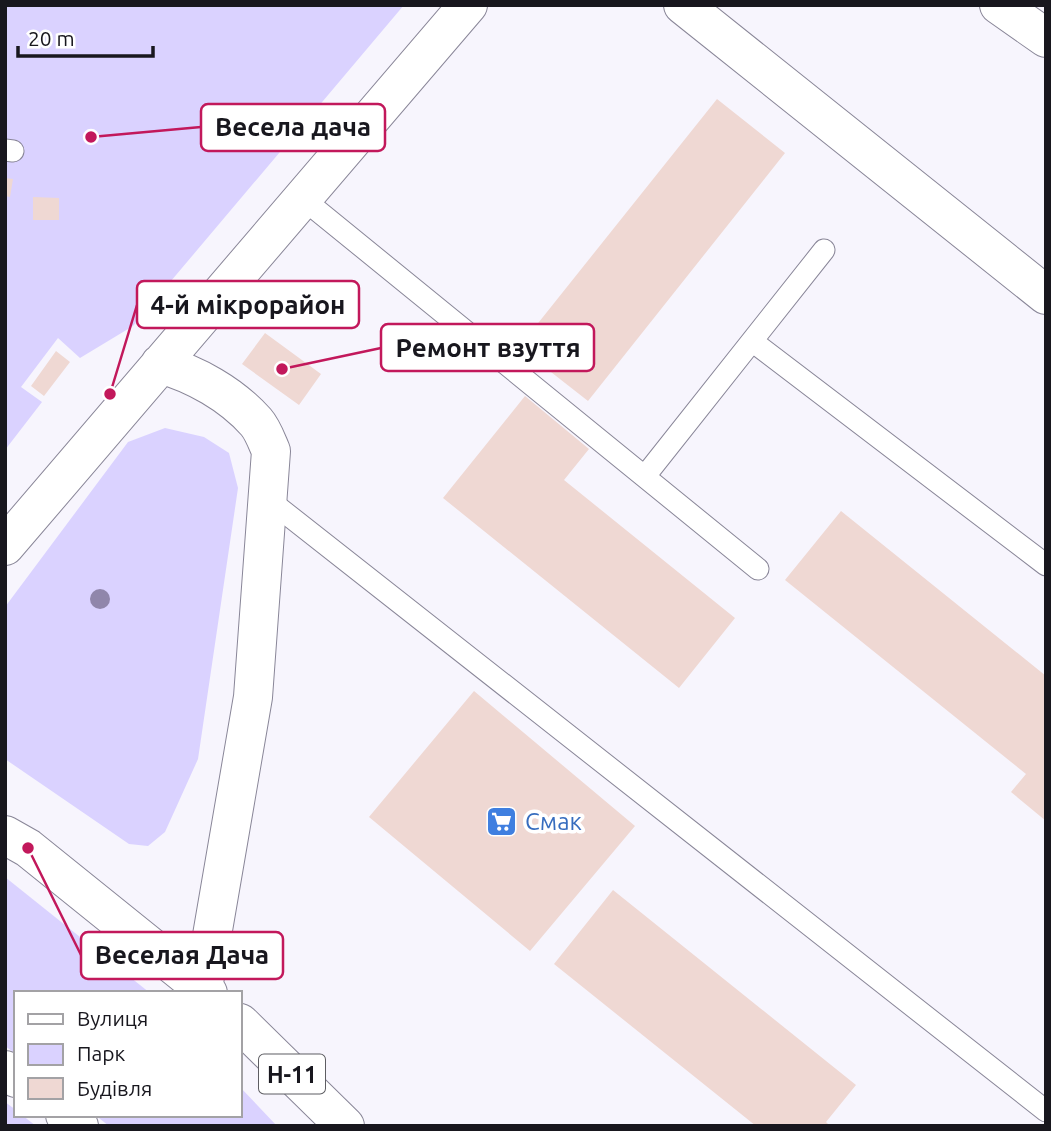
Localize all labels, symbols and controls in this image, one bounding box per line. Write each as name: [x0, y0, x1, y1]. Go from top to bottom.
scale bar: [18, 14, 152, 58]
text: 20 m: [28, 26, 75, 50]
callout: Весела дача: [201, 104, 385, 151]
text: Весела дача: [215, 112, 371, 141]
callout: 4-й мікрорайон: [137, 281, 359, 328]
text: 4-й мікрорайон: [151, 290, 345, 319]
callout: Ремонт взуття: [381, 324, 594, 371]
text: Ремонт взуття: [395, 333, 581, 362]
supermarket icon: Смак: [485, 804, 519, 838]
place label: Смак: [525, 808, 582, 835]
callout: Веселая Дача: [81, 932, 283, 979]
text: Веселая Дача: [95, 940, 269, 969]
legend: [14, 991, 242, 1117]
text: Вулиця: [77, 1006, 148, 1030]
text: Парк: [77, 1041, 126, 1065]
road number: Н-11: [259, 1054, 325, 1093]
text: Будівля: [77, 1076, 152, 1100]

